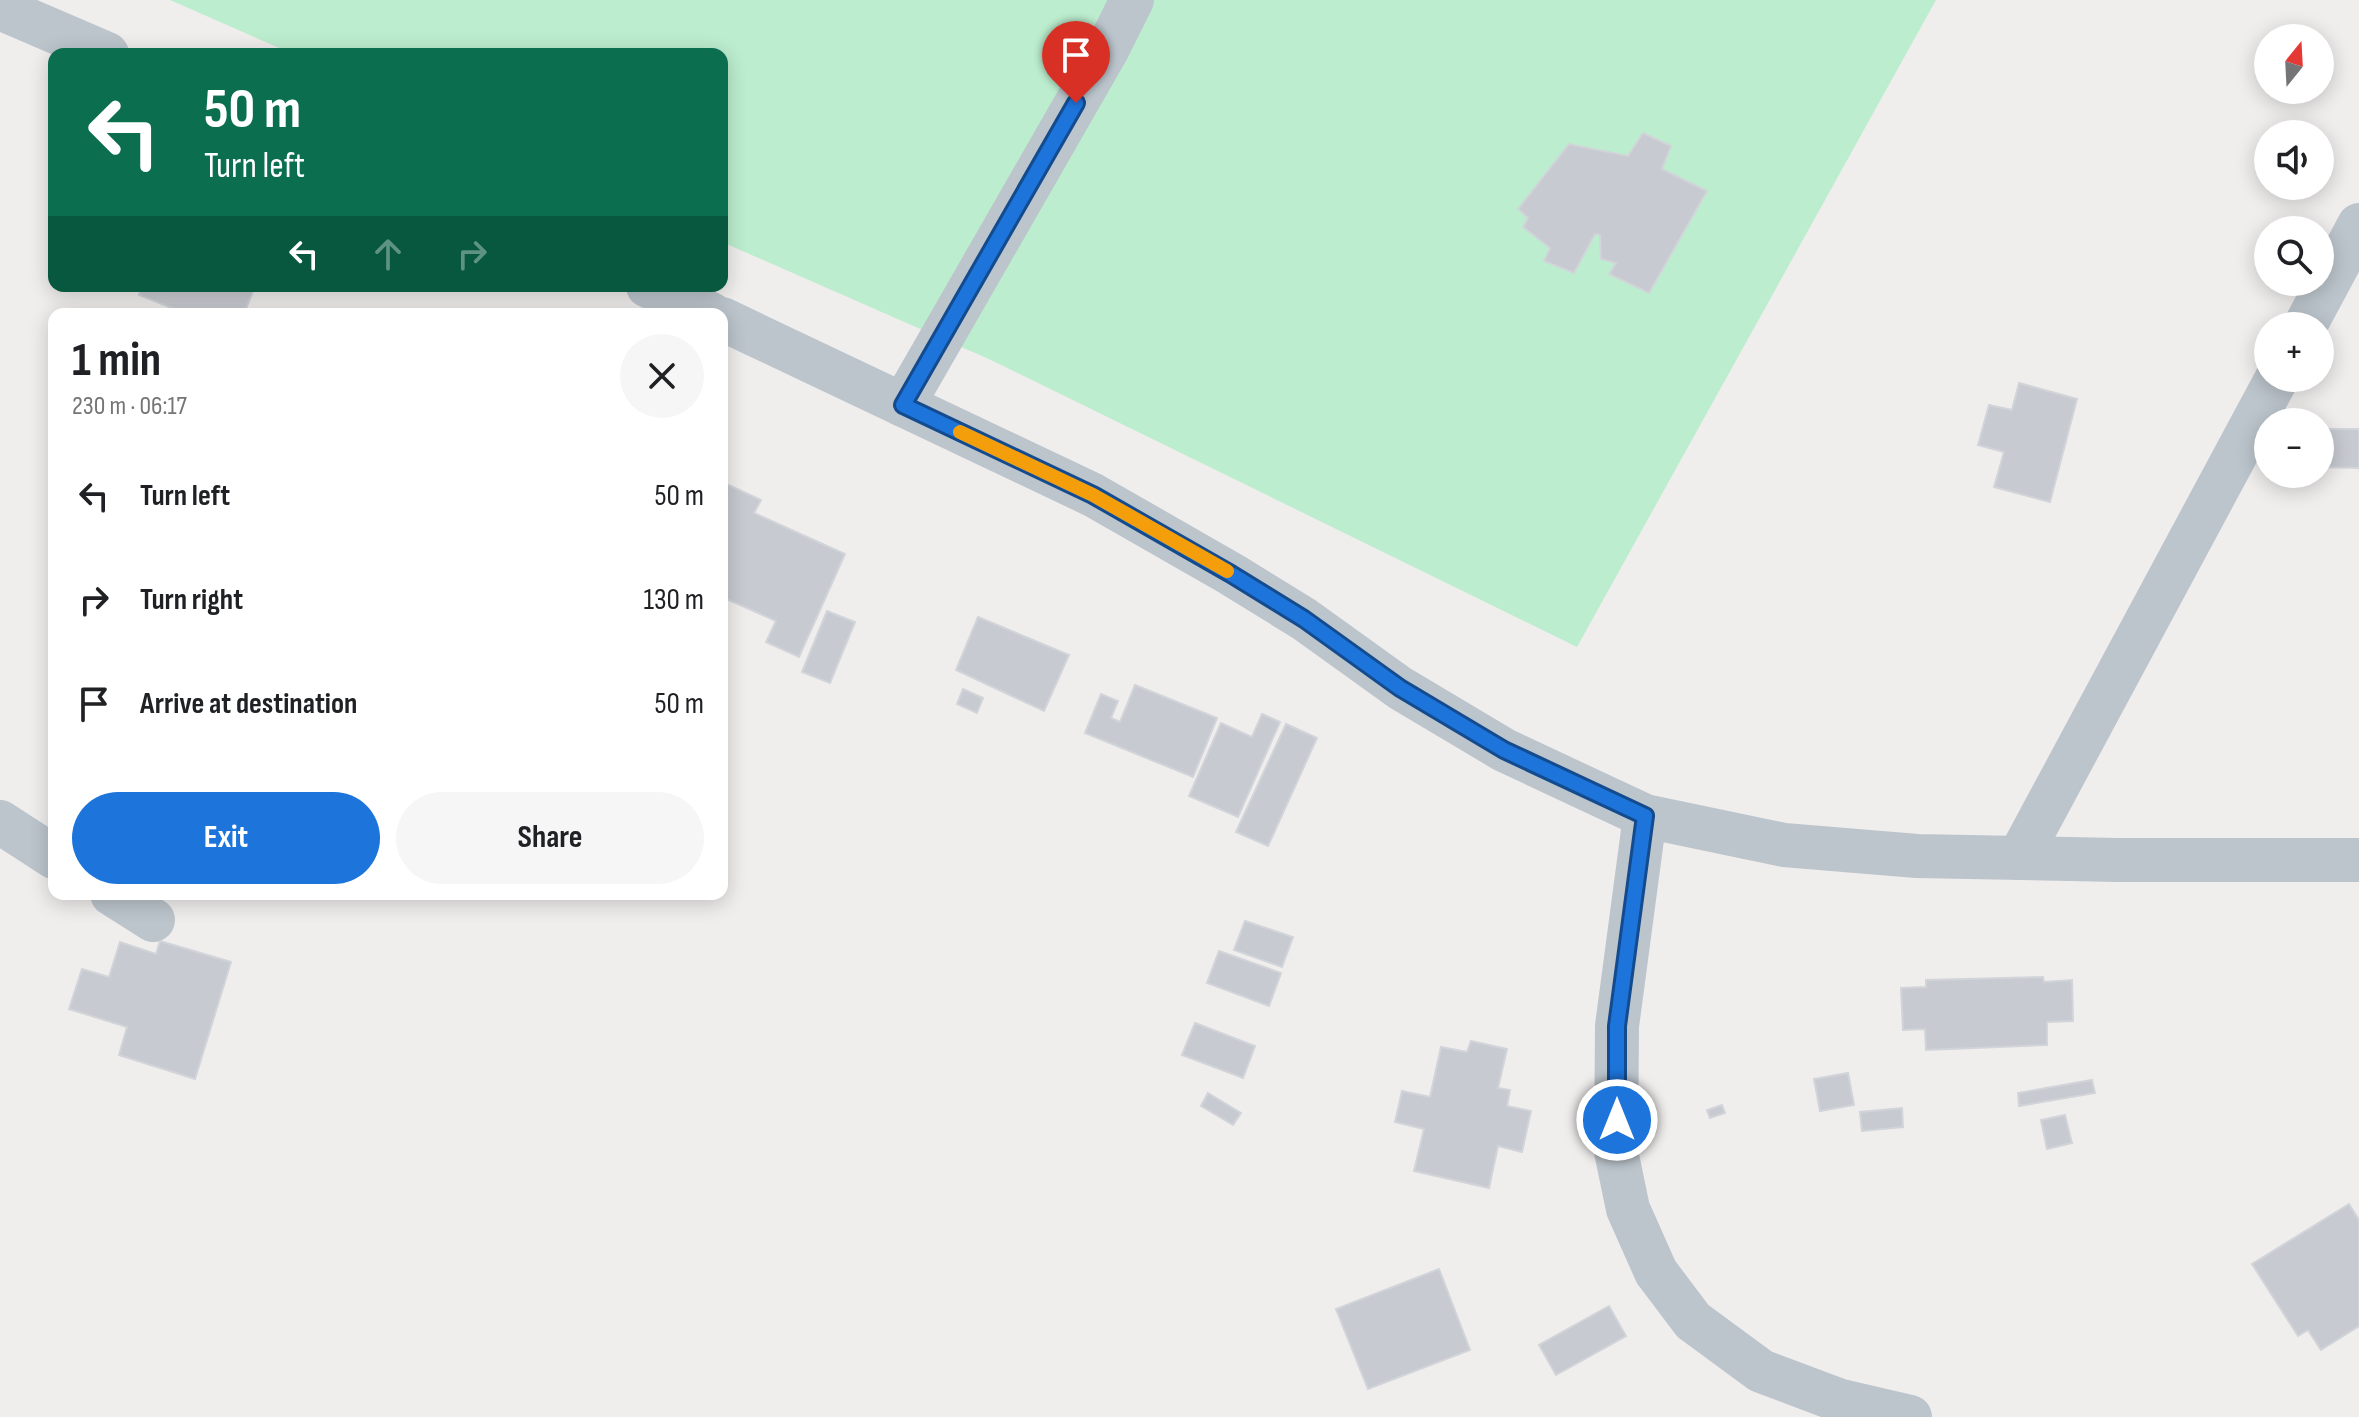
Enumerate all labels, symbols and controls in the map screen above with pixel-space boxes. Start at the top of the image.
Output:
pin [1042,21,1110,103]
north arrow [2254,24,2334,104]
map controls [2254,24,2334,488]
icon: arrive [1054,33,1098,77]
text: 50 m [204,77,301,144]
icon: left [72,80,176,184]
button: sound [2254,120,2334,200]
text: Turn left [204,145,305,188]
button: search [2254,216,2334,296]
icon: left [282,232,326,276]
icon: ahead [366,232,410,276]
icon: right [450,232,494,276]
button: + [2254,312,2334,392]
text: 1 min [72,332,161,389]
button: close [620,334,704,418]
text: 230 m · 06:17 [72,391,187,422]
button: − [2254,408,2334,488]
icon: left [72,474,116,518]
text: Turn left [140,478,230,514]
text: 50 m [655,478,704,514]
icon: right [72,578,116,622]
text: Turn right [140,582,243,618]
text: 130 m [644,582,704,618]
icon: arrive [72,682,116,726]
text: Arrive at destination [140,686,357,722]
text: 50 m [655,686,704,722]
button: Exit [72,792,380,884]
button: Share [396,792,704,884]
position arrow [1575,1078,1659,1162]

